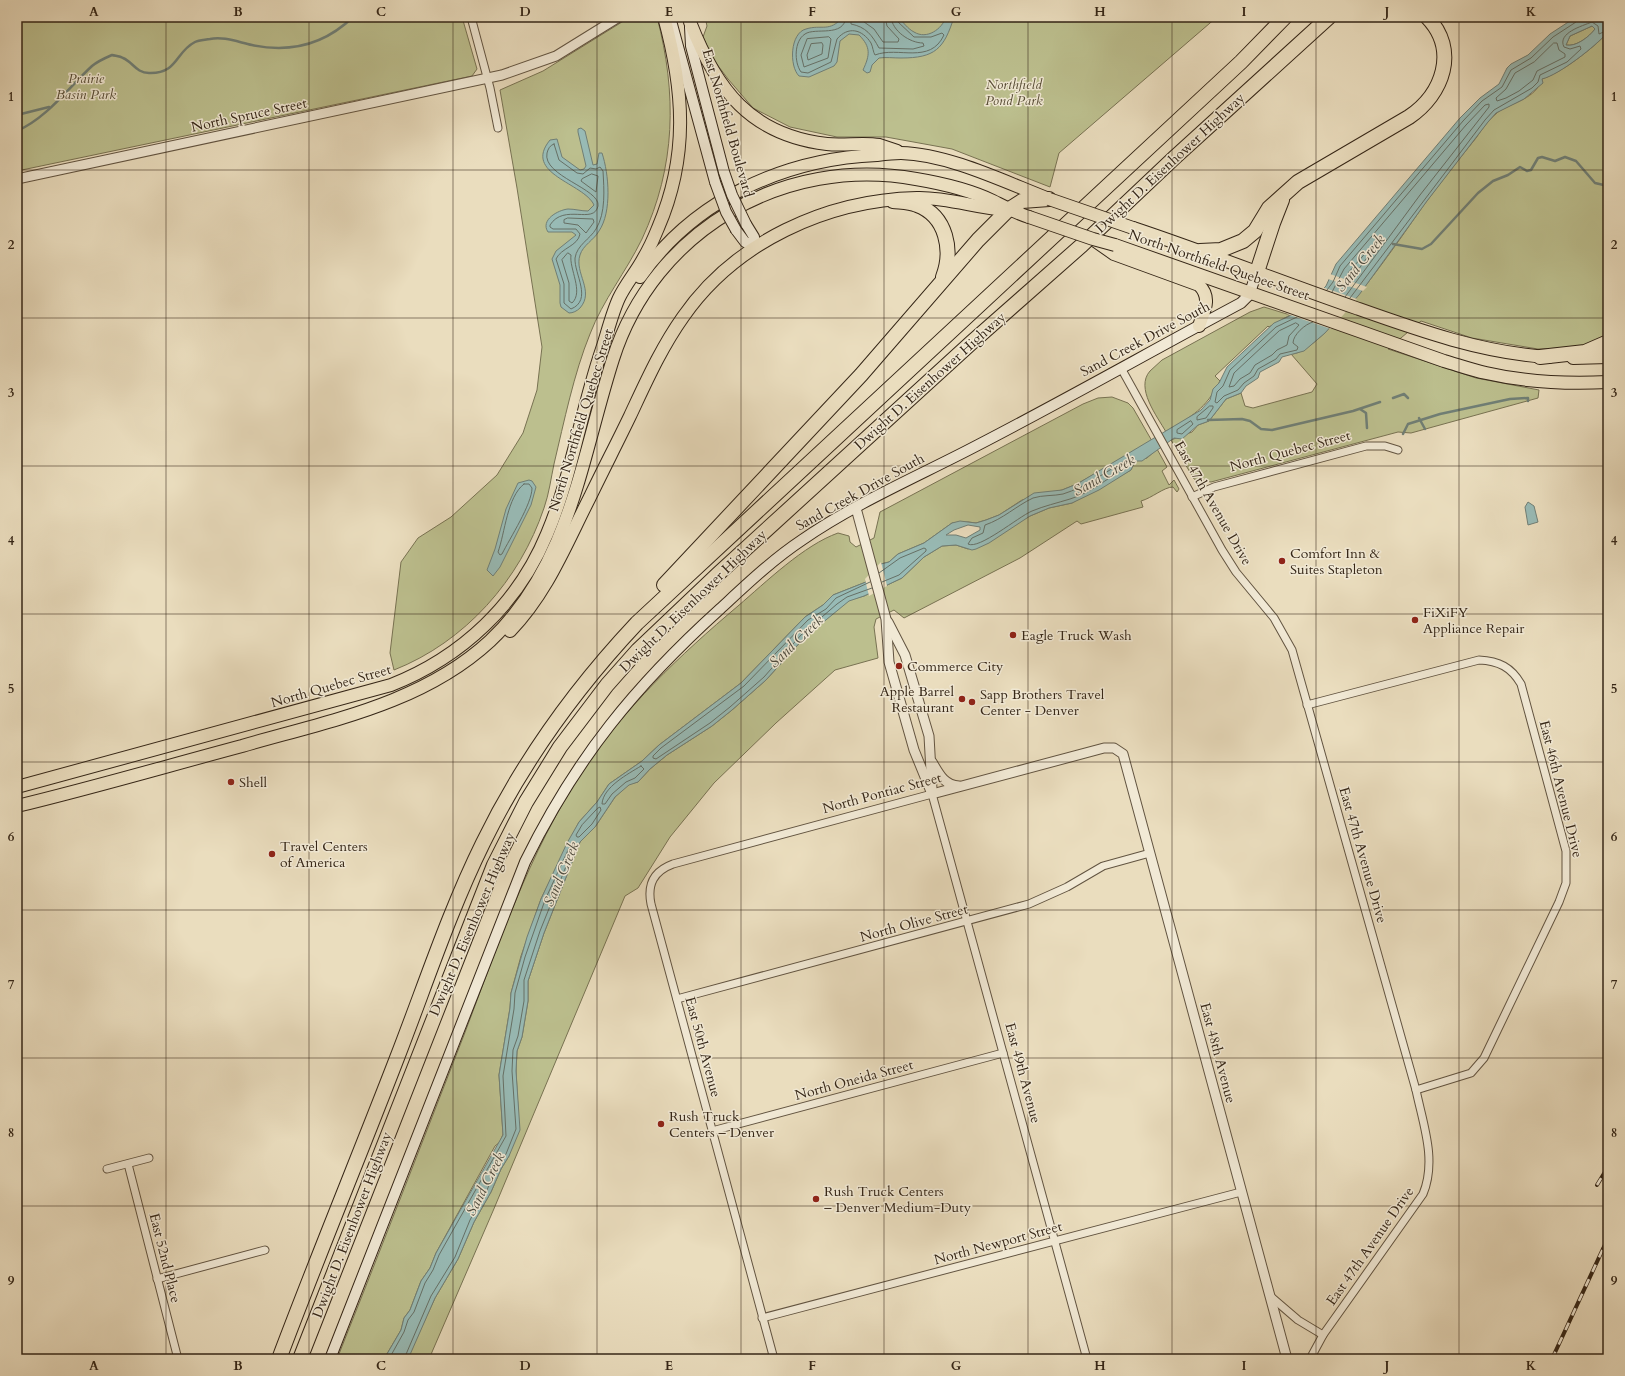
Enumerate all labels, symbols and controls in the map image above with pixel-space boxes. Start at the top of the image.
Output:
text: A [89,3,99,21]
text: B [233,3,243,21]
text: C [376,3,386,21]
text: D [519,3,531,21]
text: E [665,3,673,21]
text: F [808,3,816,21]
text: G [951,3,962,21]
text: H [1094,3,1106,21]
text: I [1241,3,1247,21]
text: J [1383,3,1390,21]
text: K [1526,3,1537,21]
street label: East Northfield Boulevard [698,47,758,200]
park label: Prairie Basin Park [56,69,116,104]
park label: Northfield Pond Park [985,75,1043,110]
text: 1 [8,88,14,106]
street label: Dwight D. Eisenhower Highway [1091,88,1249,237]
text: 1 [1611,88,1617,106]
street label: North Spruce Street [189,93,309,137]
street label: North Northfield Quebec Street [1126,225,1312,305]
water label: Sand Creek [1331,230,1390,296]
text: 2 [8,236,15,254]
text: 2 [1611,236,1618,254]
street label: Sand Creek Drive South [1077,297,1213,381]
street label: Dwight D. Eisenhower Highway [850,307,1010,454]
street label: North Northfield Quebec Street [544,326,618,514]
text: 3 [8,384,15,402]
text: 3 [1611,384,1618,402]
street label: North Quebec Street [1228,426,1353,476]
street label: East 47th Avenue Drive [1170,437,1256,569]
street label: Sand Creek Drive South [792,449,928,535]
water label: Sand Creek [1069,449,1139,501]
street label: Dwight D. Eisenhower Highway [615,525,771,677]
text: 4 [8,532,15,550]
text: 4 [1611,532,1618,550]
place label: Comfort Inn & Suites Stapleton [1290,544,1383,579]
marker: Comfort Inn & Suites Stapleton [1277,556,1287,566]
place label: FiXiFY Appliance Repair [1423,603,1525,638]
water label: Sand Creek [764,610,828,672]
marker: FiXiFY Appliance Repair [1410,615,1420,625]
place label: Eagle Truck Wash [1021,626,1132,645]
marker: Eagle Truck Wash [1008,630,1018,640]
place label: Commerce City [907,657,1004,676]
street label: North Quebec Street [269,660,394,712]
marker: Commerce City [894,661,904,671]
text: 5 [8,680,14,698]
text: 5 [1611,680,1617,698]
place label: Apple Barrel Restaurant [880,682,955,717]
place label: Sapp Brothers Travel Center - Denver [980,685,1105,720]
marker: Apple Barrel Restaurant [957,694,967,704]
marker: Sapp Brothers Travel Center - Denver [967,697,977,707]
street label: East 46th Avenue Drive [1535,718,1587,860]
street label: North Pontiac Street [820,768,944,818]
place label: Shell [239,773,268,792]
marker: Shell [226,777,236,787]
street label: East 47th Avenue Drive [1334,785,1392,925]
text: 6 [8,828,15,846]
text: 6 [1611,828,1618,846]
street label: Dwight D. Eisenhower Highway [425,829,520,1019]
place label: Travel Centers of America [280,837,368,872]
water label: Sand Creek [538,838,584,909]
marker: Travel Centers of America [267,849,277,859]
street label: North Olive Street [858,899,971,947]
text: 7 [8,976,15,994]
text: 7 [1611,976,1618,994]
street label: East 50th Avenue [680,995,726,1099]
street label: East 48th Avenue [1195,1001,1241,1105]
street label: East 49th Avenue [1000,1021,1046,1125]
street label: North Oneida Street [793,1055,916,1105]
place label: Rush Truck Centers – Denver [669,1107,775,1142]
marker: Rush Truck Centers – Denver [656,1119,666,1129]
text: 8 [8,1124,14,1142]
text: 8 [1611,1124,1617,1142]
street label: Dwight D. Eisenhower Highway [308,1129,397,1321]
water label: Sand Creek [461,1148,510,1219]
place label: Rush Truck Centers – Denver Medium-Duty [824,1182,972,1217]
street label: East 47th Avenue Drive [1322,1183,1418,1309]
marker: Rush Truck Centers – Denver Medium-Duty [811,1194,821,1204]
street label: East 52nd Place [145,1211,185,1305]
street label: North Newport Street [932,1217,1065,1269]
text: 9 [8,1272,15,1290]
text: 9 [1611,1272,1618,1290]
text: A [89,1357,99,1375]
text: B [233,1357,243,1375]
text: C [376,1357,386,1375]
text: D [519,1357,531,1375]
text: E [665,1357,673,1375]
text: F [808,1357,816,1375]
text: G [951,1357,962,1375]
text: H [1094,1357,1106,1375]
text: I [1241,1357,1247,1375]
text: J [1383,1357,1390,1375]
text: K [1526,1357,1537,1375]

